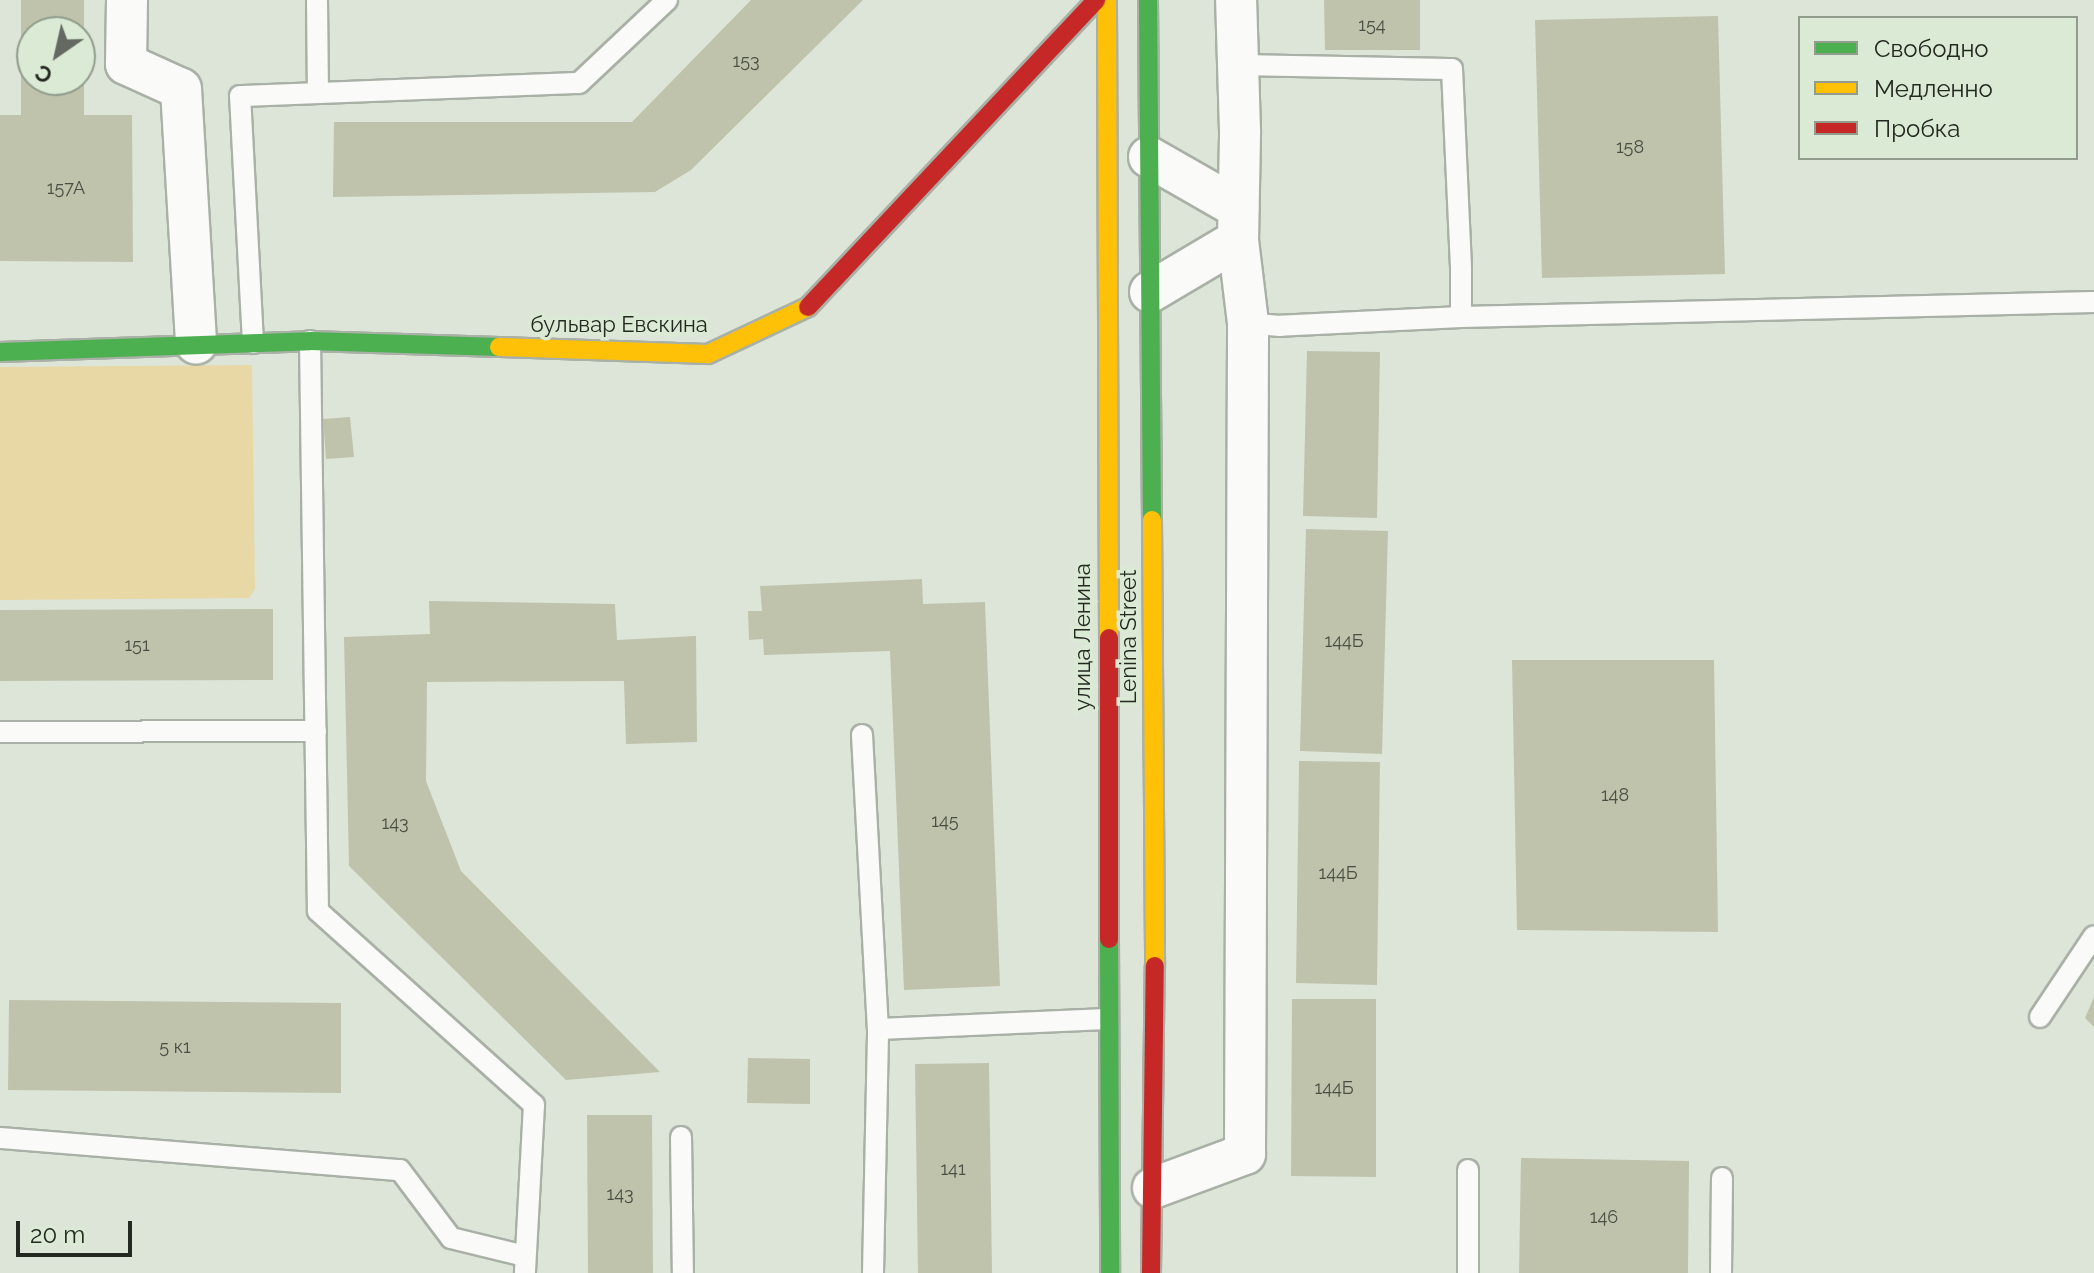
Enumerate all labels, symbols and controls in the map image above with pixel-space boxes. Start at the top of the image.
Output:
house number: 154 [1358,14,1386,36]
north arrow [16,16,96,96]
legend [1798,16,2078,160]
text: Свободно [1874,34,1989,63]
house number: 153 [732,50,760,72]
text: С [30,59,57,89]
text: Медленно [1874,74,1993,103]
text: Пробка [1874,114,1960,143]
house number: 158 [1616,136,1644,158]
house number: 157А [47,177,85,199]
street label: бульвар Евскина [530,312,708,338]
street label: улица Ленина [1070,563,1096,711]
street label: Lenina Street [1116,570,1142,704]
house number: 144Б [1324,630,1364,652]
house number: 151 [124,634,150,656]
house number: 148 [1601,784,1629,806]
house number: 145 [931,810,959,832]
house number: 143 [381,812,409,834]
house number: 144Б [1318,862,1358,884]
house number: 5 к1 [159,1036,191,1058]
house number: 144Б [1314,1077,1354,1099]
house number: 141 [940,1158,966,1180]
house number: 143 [606,1183,634,1205]
scale bar [20,1205,136,1255]
house number: 146 [1590,1206,1618,1228]
text: 20 m [30,1220,85,1249]

